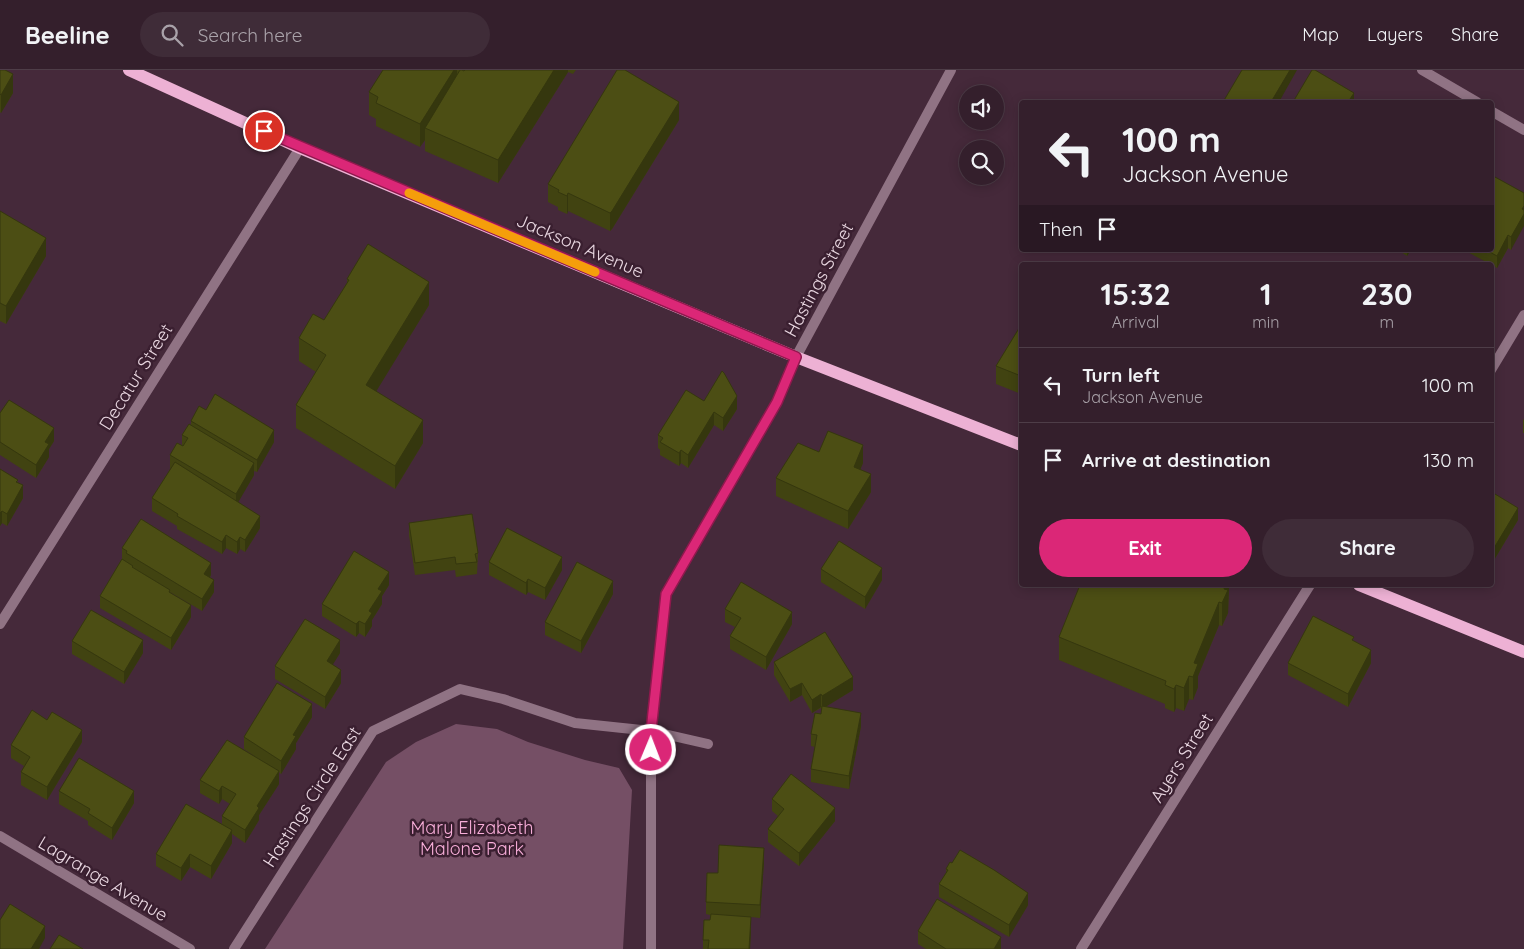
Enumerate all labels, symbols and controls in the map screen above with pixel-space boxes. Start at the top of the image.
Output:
search box [140,12,490,57]
text: Beeline [25,20,110,50]
icon: search [158,21,186,49]
text: Search here [198,23,303,47]
text: Map [1302,23,1339,46]
text: Layers [1367,23,1423,46]
text: Share [1451,23,1499,46]
map controls [959,85,1004,185]
button: sound [959,85,1004,130]
pin [243,110,285,152]
icon: arrive [250,117,278,145]
text: 100 m [1122,117,1221,161]
icon: left [1039,120,1104,185]
button: search [959,140,1004,185]
text: Jackson Avenue [1122,160,1289,188]
street label: Jackson Avenue [513,208,647,283]
icon: arrive [1093,215,1121,243]
text: Then [1039,217,1083,241]
street label: Hastings Street [779,219,858,341]
text: 15:32 [1100,275,1171,313]
text: 1 [1260,275,1272,313]
text: 230 [1361,275,1413,313]
text: Arrival [1112,312,1160,332]
text: min [1252,312,1279,332]
text: m [1379,312,1394,332]
street label: Decatur Street [94,319,177,434]
text: Turn left [1082,363,1160,387]
icon: left [1039,371,1067,399]
text: 100 m [1422,373,1474,397]
text: Jackson Avenue [1082,387,1203,407]
icon: arrive [1039,446,1067,474]
text: Arrive at destination [1082,448,1271,472]
text: 130 m [1423,448,1474,472]
button: Exit [1039,519,1252,577]
button: Share [1262,519,1474,577]
street label: Ayers Street [1145,709,1218,807]
street label: Hastings Circle East [257,722,366,871]
position arrow [624,723,676,775]
park label: Mary Elizabeth Malone Park [410,816,534,860]
street label: Lagrange Avenue [34,831,172,926]

